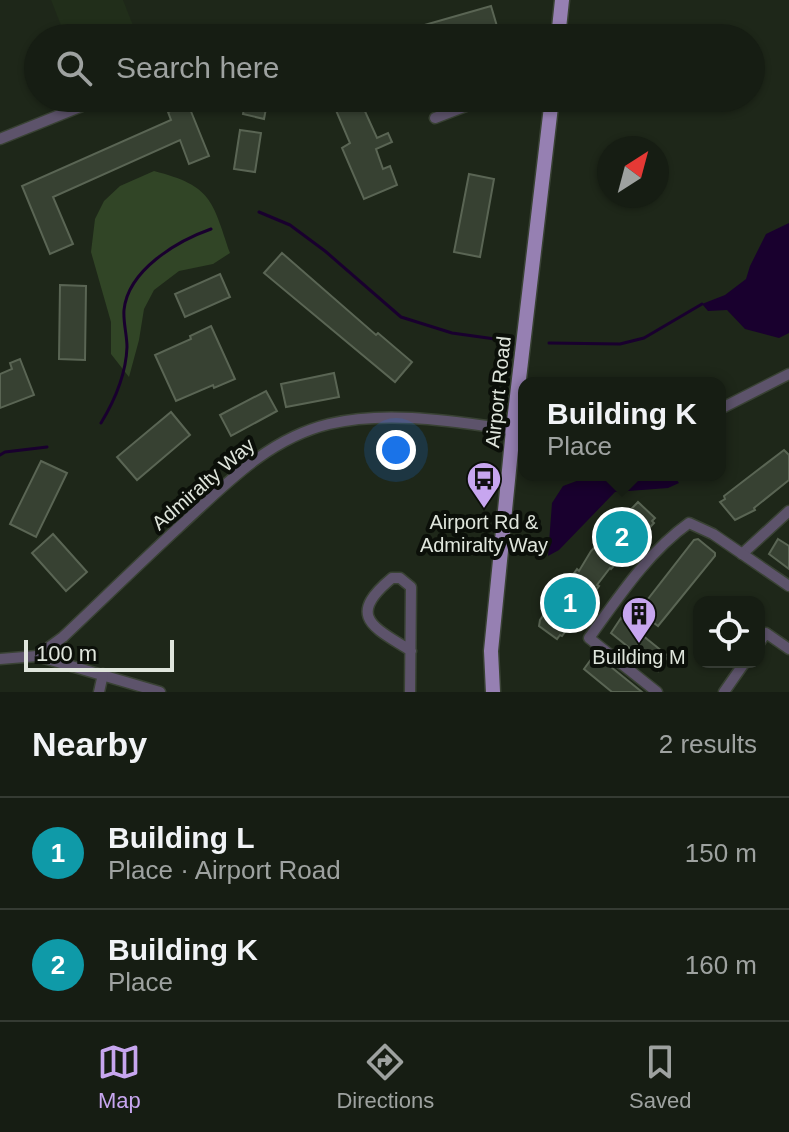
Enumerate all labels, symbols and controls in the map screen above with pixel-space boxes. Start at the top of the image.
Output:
search box [24,24,765,112]
icon: search [52,46,96,90]
text: Search here [116,51,279,84]
north arrow [597,136,669,208]
street label: Airport Road [481,335,515,449]
popup [518,377,726,481]
text: Building K [547,397,697,430]
your location [376,430,416,470]
text: Place [547,431,612,461]
street label: Admiralty Way [147,434,259,534]
bus stop icon: Airport Rd & Admiralty Way [465,460,503,510]
pin: 2 [596,507,648,567]
place label: Airport Rd & Admiralty Way [420,511,548,556]
pin: 1 [544,573,596,633]
building icon: Building M [620,595,658,645]
map controls [693,596,765,668]
button: locate [693,596,765,668]
scale bar [24,636,174,672]
text: 100 m [36,641,97,666]
place label: Building M [592,646,686,668]
text: Nearby [32,725,147,763]
text: 2 results [659,729,757,759]
text: Building L [108,821,255,854]
text: 1 [51,838,65,868]
text: 150 m [685,838,757,868]
text: Place · Airport Road [108,855,341,885]
text: Building K [108,933,258,966]
text: 2 [51,950,65,980]
text: 160 m [685,950,757,980]
text: Place [108,967,173,997]
tab: Map [97,1040,141,1114]
tab: Directions [336,1040,434,1114]
tab: Saved [629,1040,692,1114]

